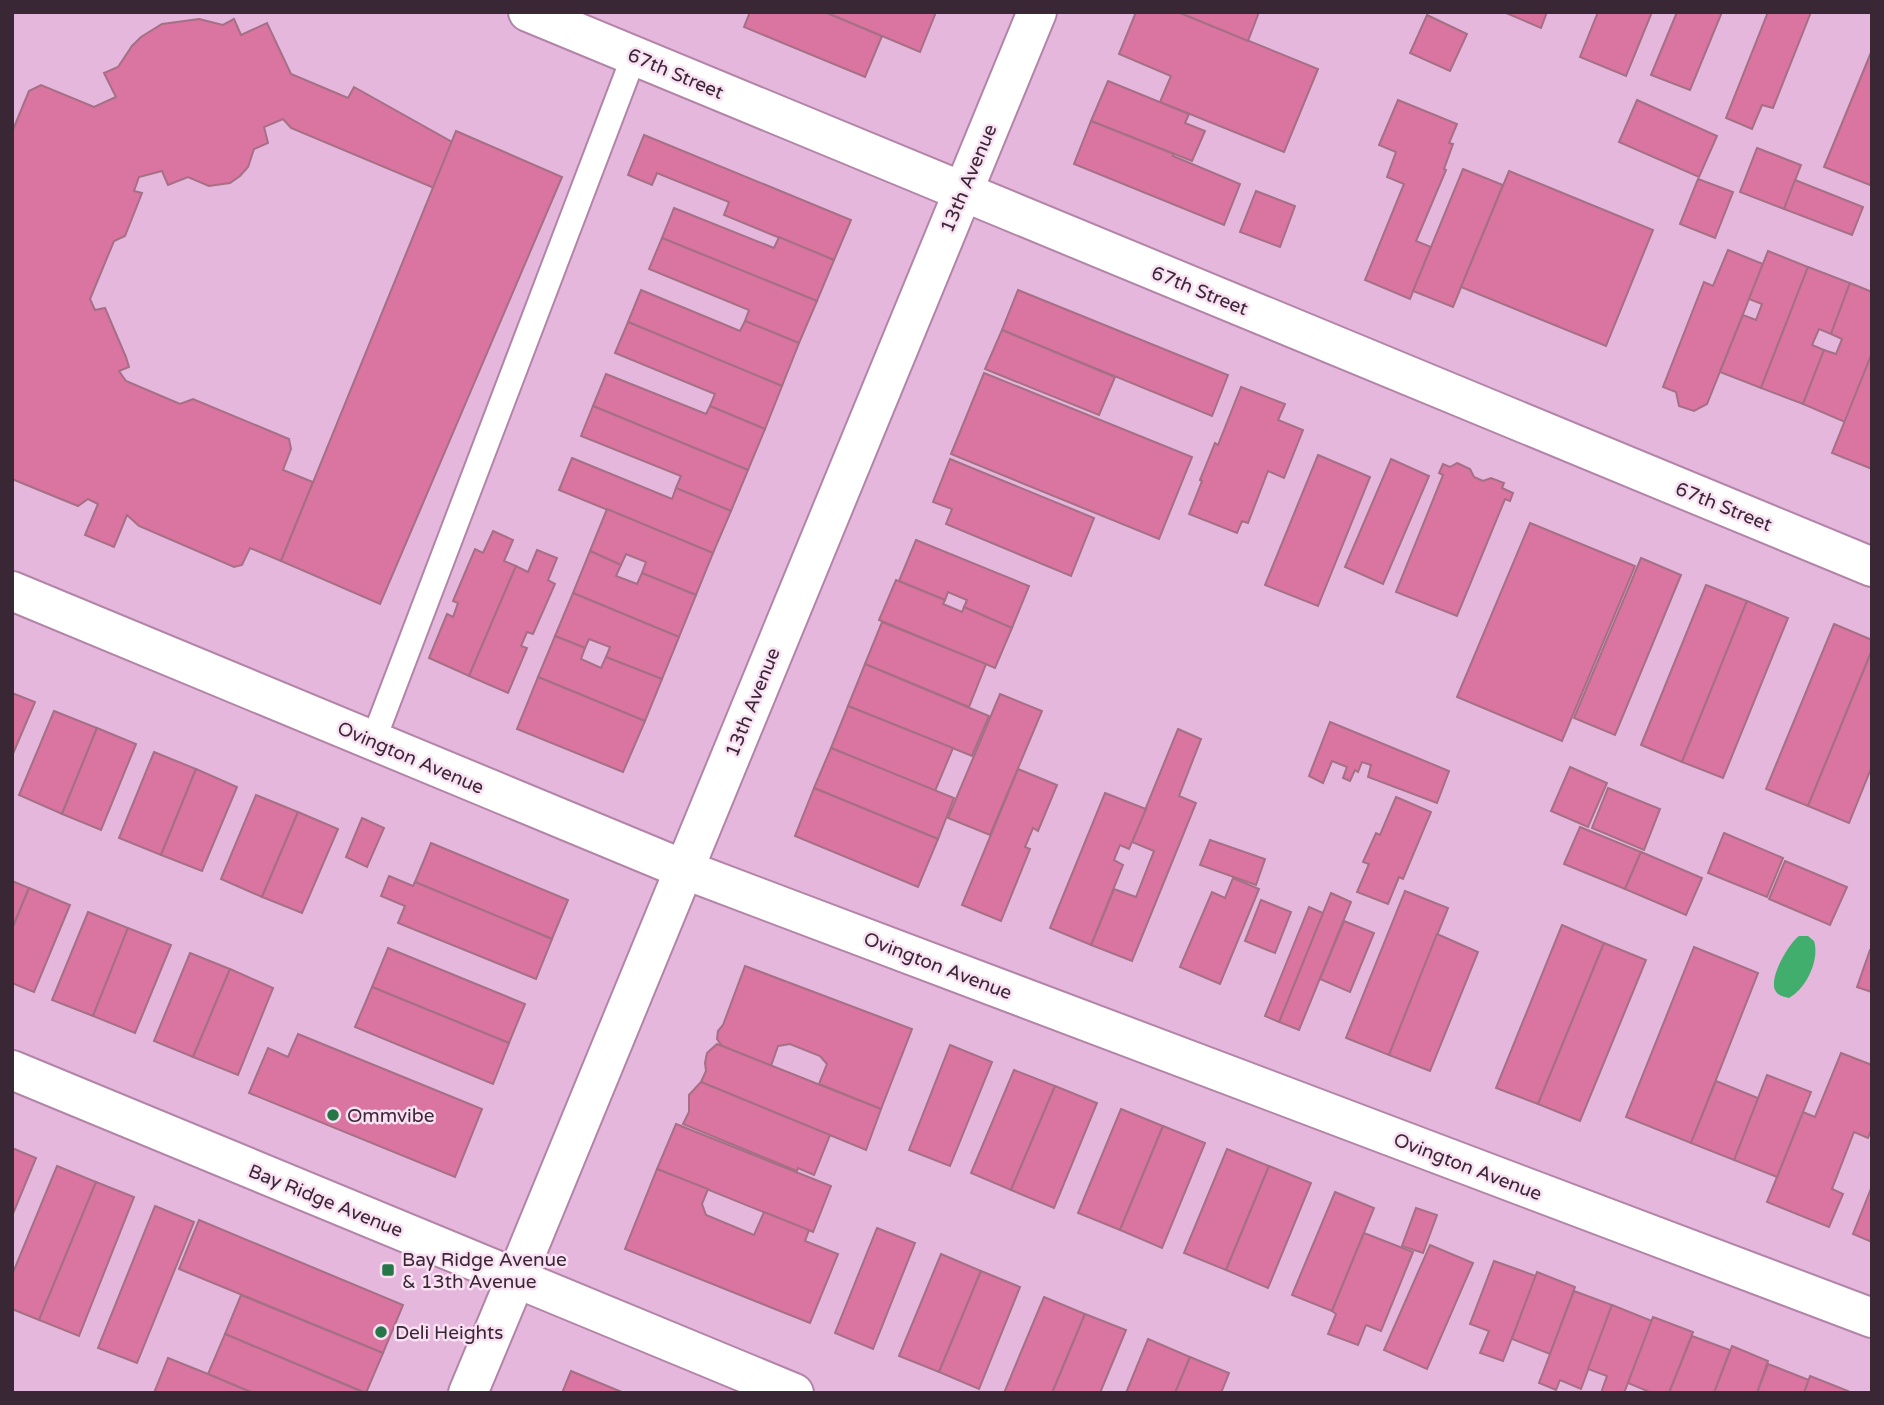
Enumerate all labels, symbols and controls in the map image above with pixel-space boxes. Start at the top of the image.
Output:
street label: 67th Street [624,44,727,104]
street label: 13th Avenue [936,121,1002,236]
street label: 67th Street [1148,262,1251,320]
street label: 67th Street [1672,478,1775,536]
street label: 13th Avenue [721,645,785,760]
street label: Ovington Avenue [334,717,487,799]
street label: Ovington Avenue [860,928,1015,1004]
place label: Ommvibe [347,1105,435,1127]
marker: Ommvibe [325,1107,341,1123]
street label: Ovington Avenue [1390,1129,1545,1205]
street label: Bay Ridge Avenue [245,1160,406,1242]
place label: Bay Ridge Avenue & 13th Avenue [402,1249,567,1293]
marker: Bay Ridge Avenue & 13th Avenue [380,1262,396,1278]
place label: Deli Heights [395,1322,503,1344]
marker: Deli Heights [373,1324,389,1340]

